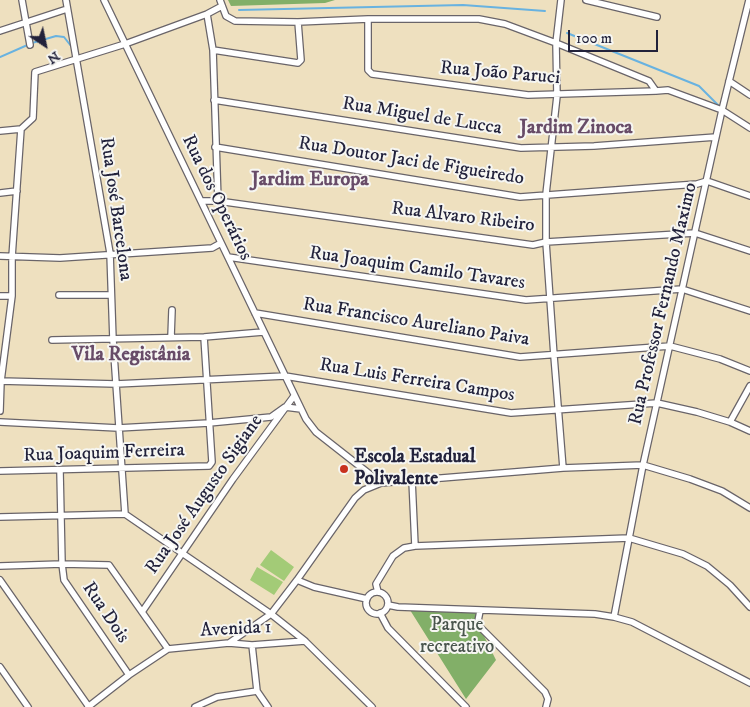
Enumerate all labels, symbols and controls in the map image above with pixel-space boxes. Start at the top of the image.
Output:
north arrow [20,20,70,70]
scale bar [570,20,660,52]
text: 100 m [576,29,612,48]
text: N [44,47,63,68]
street label: Rua João Paruci [439,57,561,91]
street label: Rua Miguel de Lucca [341,93,503,141]
district label: Jardim Zinoca [519,117,633,141]
street label: Rua dos Operários [176,132,256,264]
street label: Rua Doutor Jaci de Figueiredo [297,133,525,191]
street label: Rua José Barcelona [94,136,136,282]
district label: Jardim Europa [251,169,369,193]
street label: Rua Professor Fernando Maximo [625,181,703,427]
street label: Rua Alvaro Ribeiro [390,198,536,238]
street label: Rua Joaquim Camilo Tavares [308,243,526,295]
street label: Rua Francisco Aureliano Paiva [301,294,531,352]
district label: Vila Registânia [72,344,190,368]
street label: Rua Luis Ferreira Campos [318,354,516,408]
street label: Rua José Augusto Sigiane [141,411,269,579]
street label: Rua Joaquim Ferreira [23,440,185,468]
place label: Escola Estadual Polivalente [354,447,475,491]
marker: Escola Estadual Polivalente [338,463,350,475]
street label: Rua Dois [76,578,134,648]
park label: Parque recreativo [420,615,494,659]
street label: Avenida 1 [200,617,272,643]

